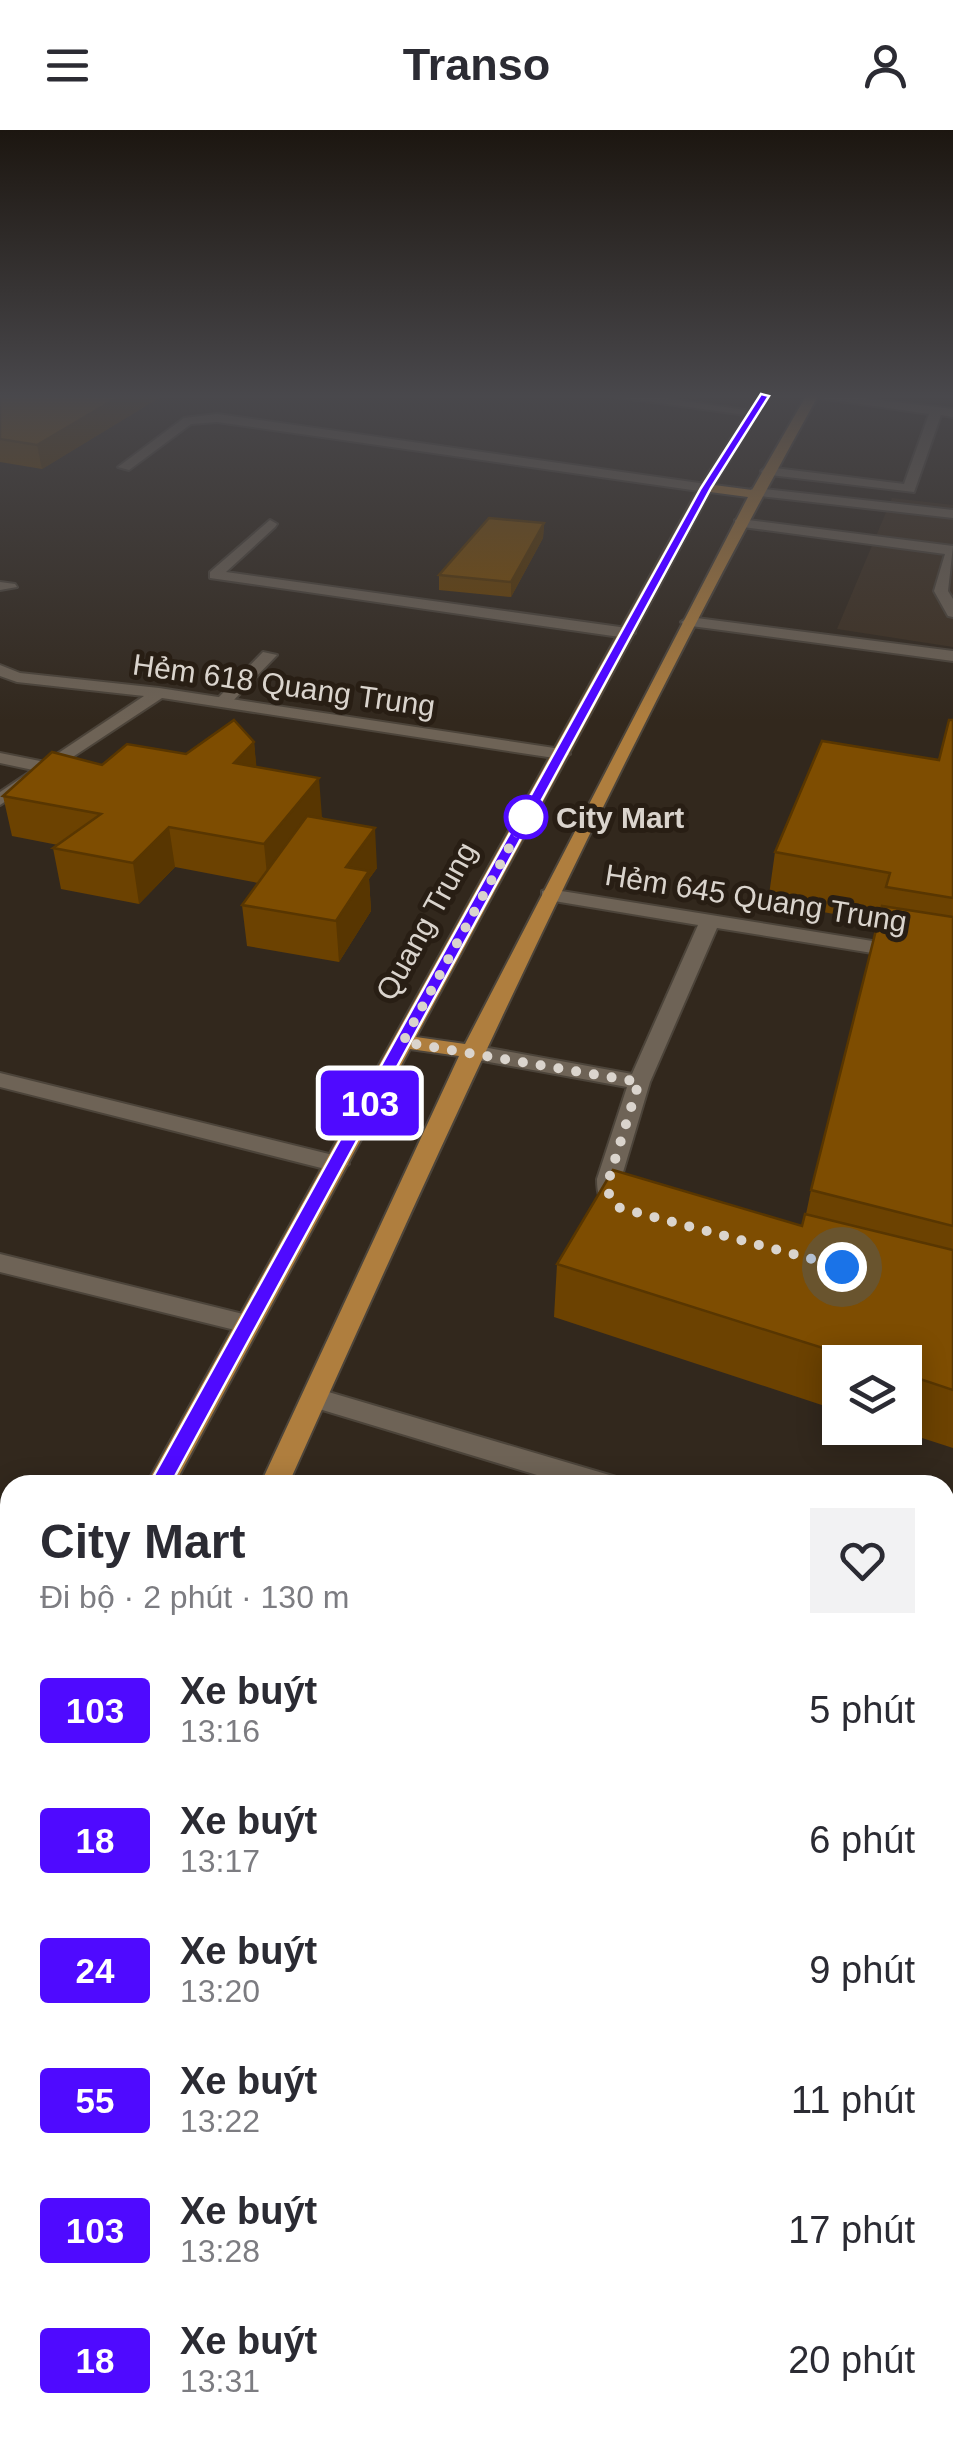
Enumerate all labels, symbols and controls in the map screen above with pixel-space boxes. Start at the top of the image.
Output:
icon: menu [40,38,95,93]
icon: person [858,38,913,93]
text: Transo [403,39,550,90]
street label: Hẻm 618 Quang Trung [131,647,437,723]
marker: City Mart [505,796,547,838]
place label: City Mart [556,801,684,834]
street label: Quang Trung [369,836,483,1006]
street label: Hẻm 645 Quang Trung [603,858,909,938]
line badge: 103 [312,1070,428,1136]
text: 103 [341,1084,399,1123]
your location [817,1242,867,1292]
map controls [822,1345,922,1445]
button: layers [822,1345,922,1445]
button: heart [810,1508,915,1613]
text: City Mart [40,1515,245,1568]
text: Đi bộ · 2 phút · 130 m [40,1579,349,1615]
text: Xe buýt [180,1670,317,1712]
text: 5 phút [809,1689,915,1731]
text: 103 [66,1691,124,1730]
text: 13:16 [180,1713,260,1749]
text: Xe buýt [180,1800,317,1842]
text: 6 phút [809,1819,915,1861]
text: 18 [76,1821,114,1860]
text: 13:17 [180,1843,260,1879]
text: Xe buýt [180,1930,317,1972]
text: 9 phút [809,1949,915,1991]
text: 24 [76,1951,114,1990]
text: 13:20 [180,1973,260,2009]
text: Xe buýt [180,2060,317,2102]
text: 11 phút [791,2079,915,2121]
text: 55 [76,2081,114,2120]
text: 13:22 [180,2103,260,2139]
text: Xe buýt [180,2190,317,2232]
text: 17 phút [788,2209,915,2251]
text: 103 [66,2211,124,2250]
text: 13:28 [180,2233,260,2269]
text: Xe buýt [180,2320,317,2362]
text: 20 phút [788,2339,915,2381]
text: 18 [76,2341,114,2380]
text: 13:31 [180,2363,260,2399]

